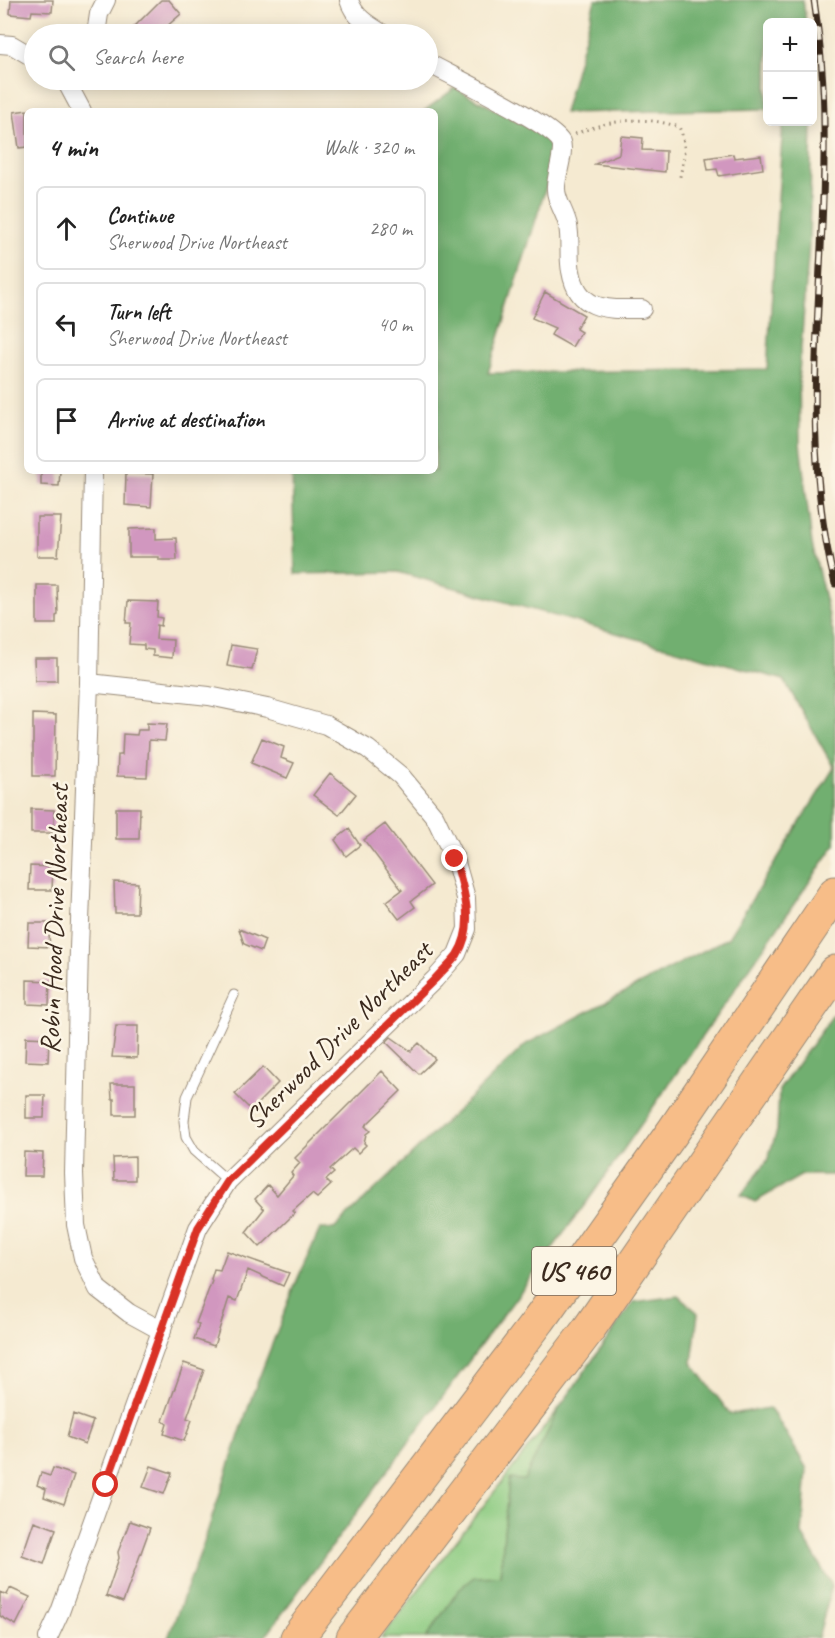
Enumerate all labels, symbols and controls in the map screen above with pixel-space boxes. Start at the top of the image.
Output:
map controls [763,18,817,126]
button: + [763,18,817,72]
search box [24,24,438,90]
icon: search [45,41,78,74]
text: Search here [93,43,183,71]
button: − [763,72,817,126]
text: 4 min [48,131,98,164]
text: Walk · 320 m [324,135,414,160]
text: Continue [107,202,173,230]
icon: ahead [50,212,83,245]
text: 280 m [369,216,412,241]
text: Sherwood Drive Northeast [107,230,287,255]
text: Turn left [107,298,171,326]
icon: left [50,308,83,341]
text: 40 m [378,312,412,337]
text: Sherwood Drive Northeast [107,326,287,351]
icon: arrive [50,404,83,437]
text: Arrive at destination [107,406,264,434]
street label: Robin Hood Drive Northeast [32,781,76,1054]
route end [441,845,467,871]
street label: Sherwood Drive Northeast [237,932,441,1136]
road number: US 460 [532,1247,616,1295]
route start [92,1471,118,1497]

